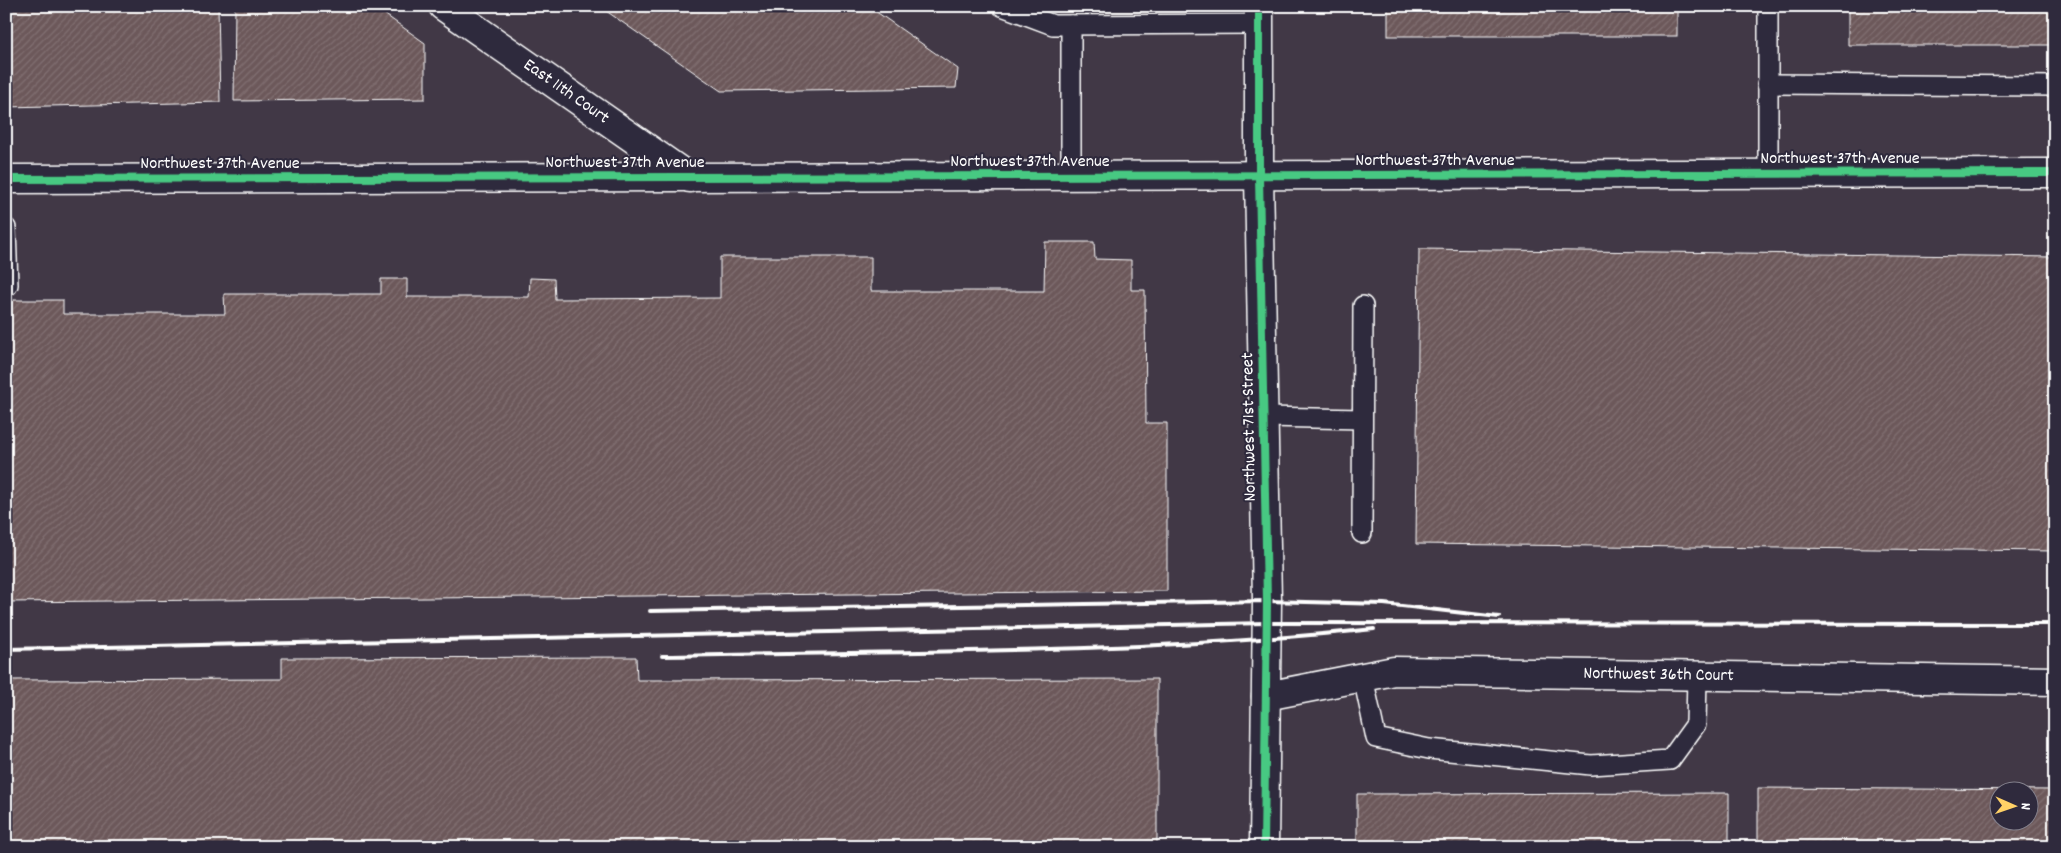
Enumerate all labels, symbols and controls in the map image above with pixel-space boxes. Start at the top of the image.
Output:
street label: East 11th Court [518,53,615,131]
street label: Northwest 37th Avenue [1760,147,1920,172]
street label: Northwest 37th Avenue [1355,149,1515,174]
street label: Northwest 37th Avenue [950,150,1110,175]
street label: Northwest 37th Avenue [545,151,705,176]
street label: Northwest 37th Avenue [140,152,300,177]
street label: Northwest 71st Street [1236,352,1264,502]
street label: Northwest 36th Court [1583,661,1734,689]
north arrow [1988,780,2038,830]
text: N [2015,803,2035,810]

